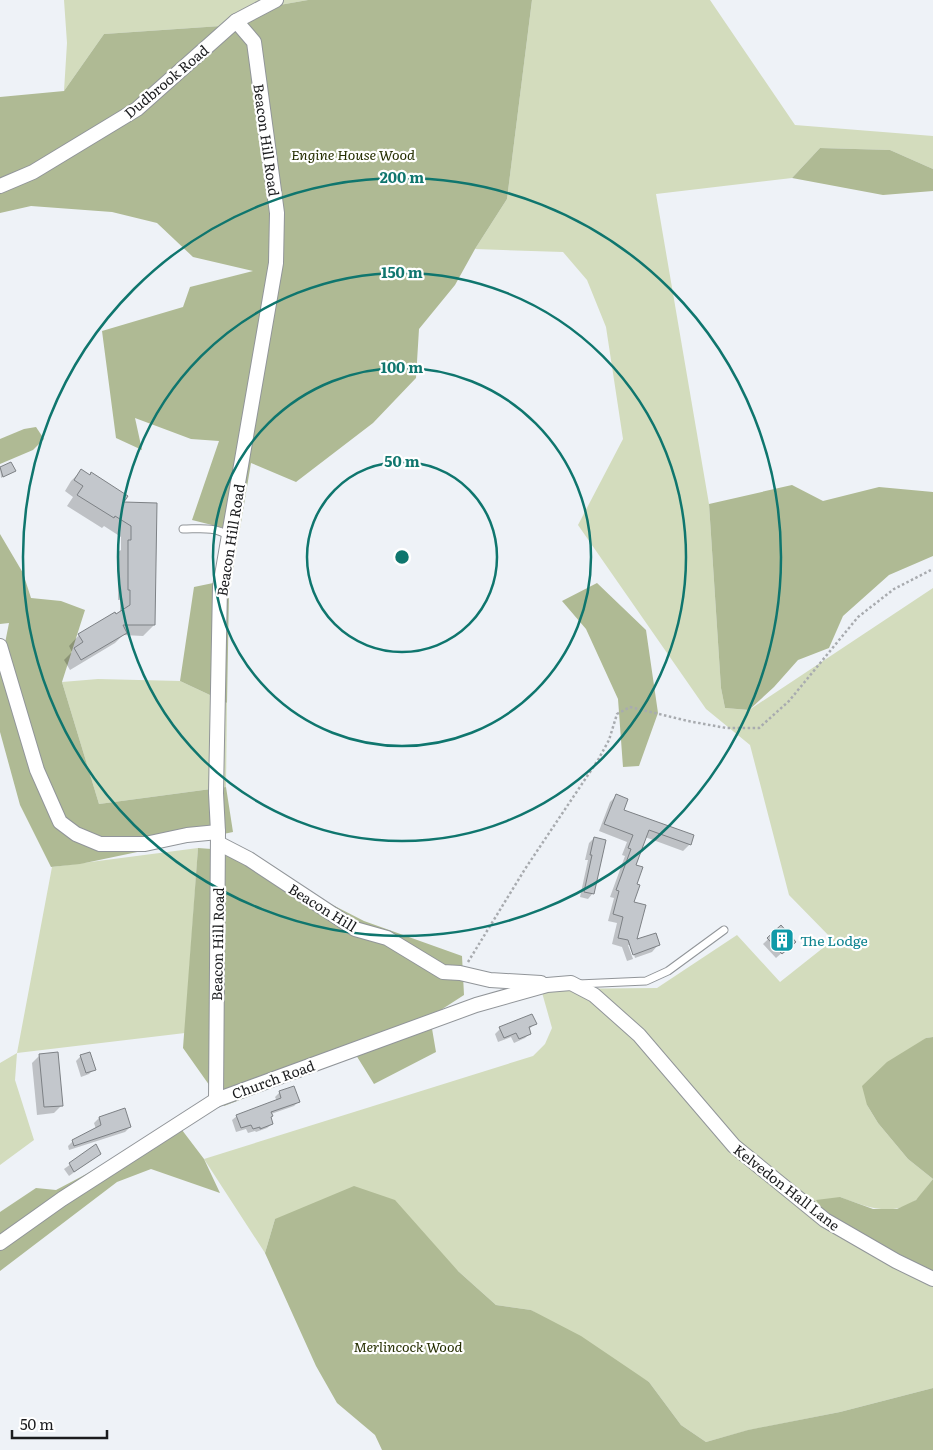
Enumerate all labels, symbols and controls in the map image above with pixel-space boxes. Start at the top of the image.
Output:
street label: Dudbrook Road [120,39,213,122]
street label: Beacon Hill Road [249,82,285,198]
park label: Engine House Wood [291,144,415,164]
text: 200 m [380,165,424,188]
text: 150 m [381,260,423,283]
text: 100 m [381,355,423,378]
text: 50 m [384,449,420,472]
street label: Beacon Hill Road [211,482,249,598]
centre of rings [393,548,411,566]
street label: Beacon Hill [285,878,361,936]
street label: Beacon Hill Road [206,887,228,1001]
building icon: The Lodge [769,927,795,953]
place label: The Lodge [800,930,868,950]
street label: Church Road [229,1055,318,1103]
street label: Kelvedon Hall Lane [730,1139,844,1235]
park label: Merlincock Wood [353,1336,463,1356]
scale bar [12,1408,108,1440]
text: 50 m [20,1412,54,1435]

